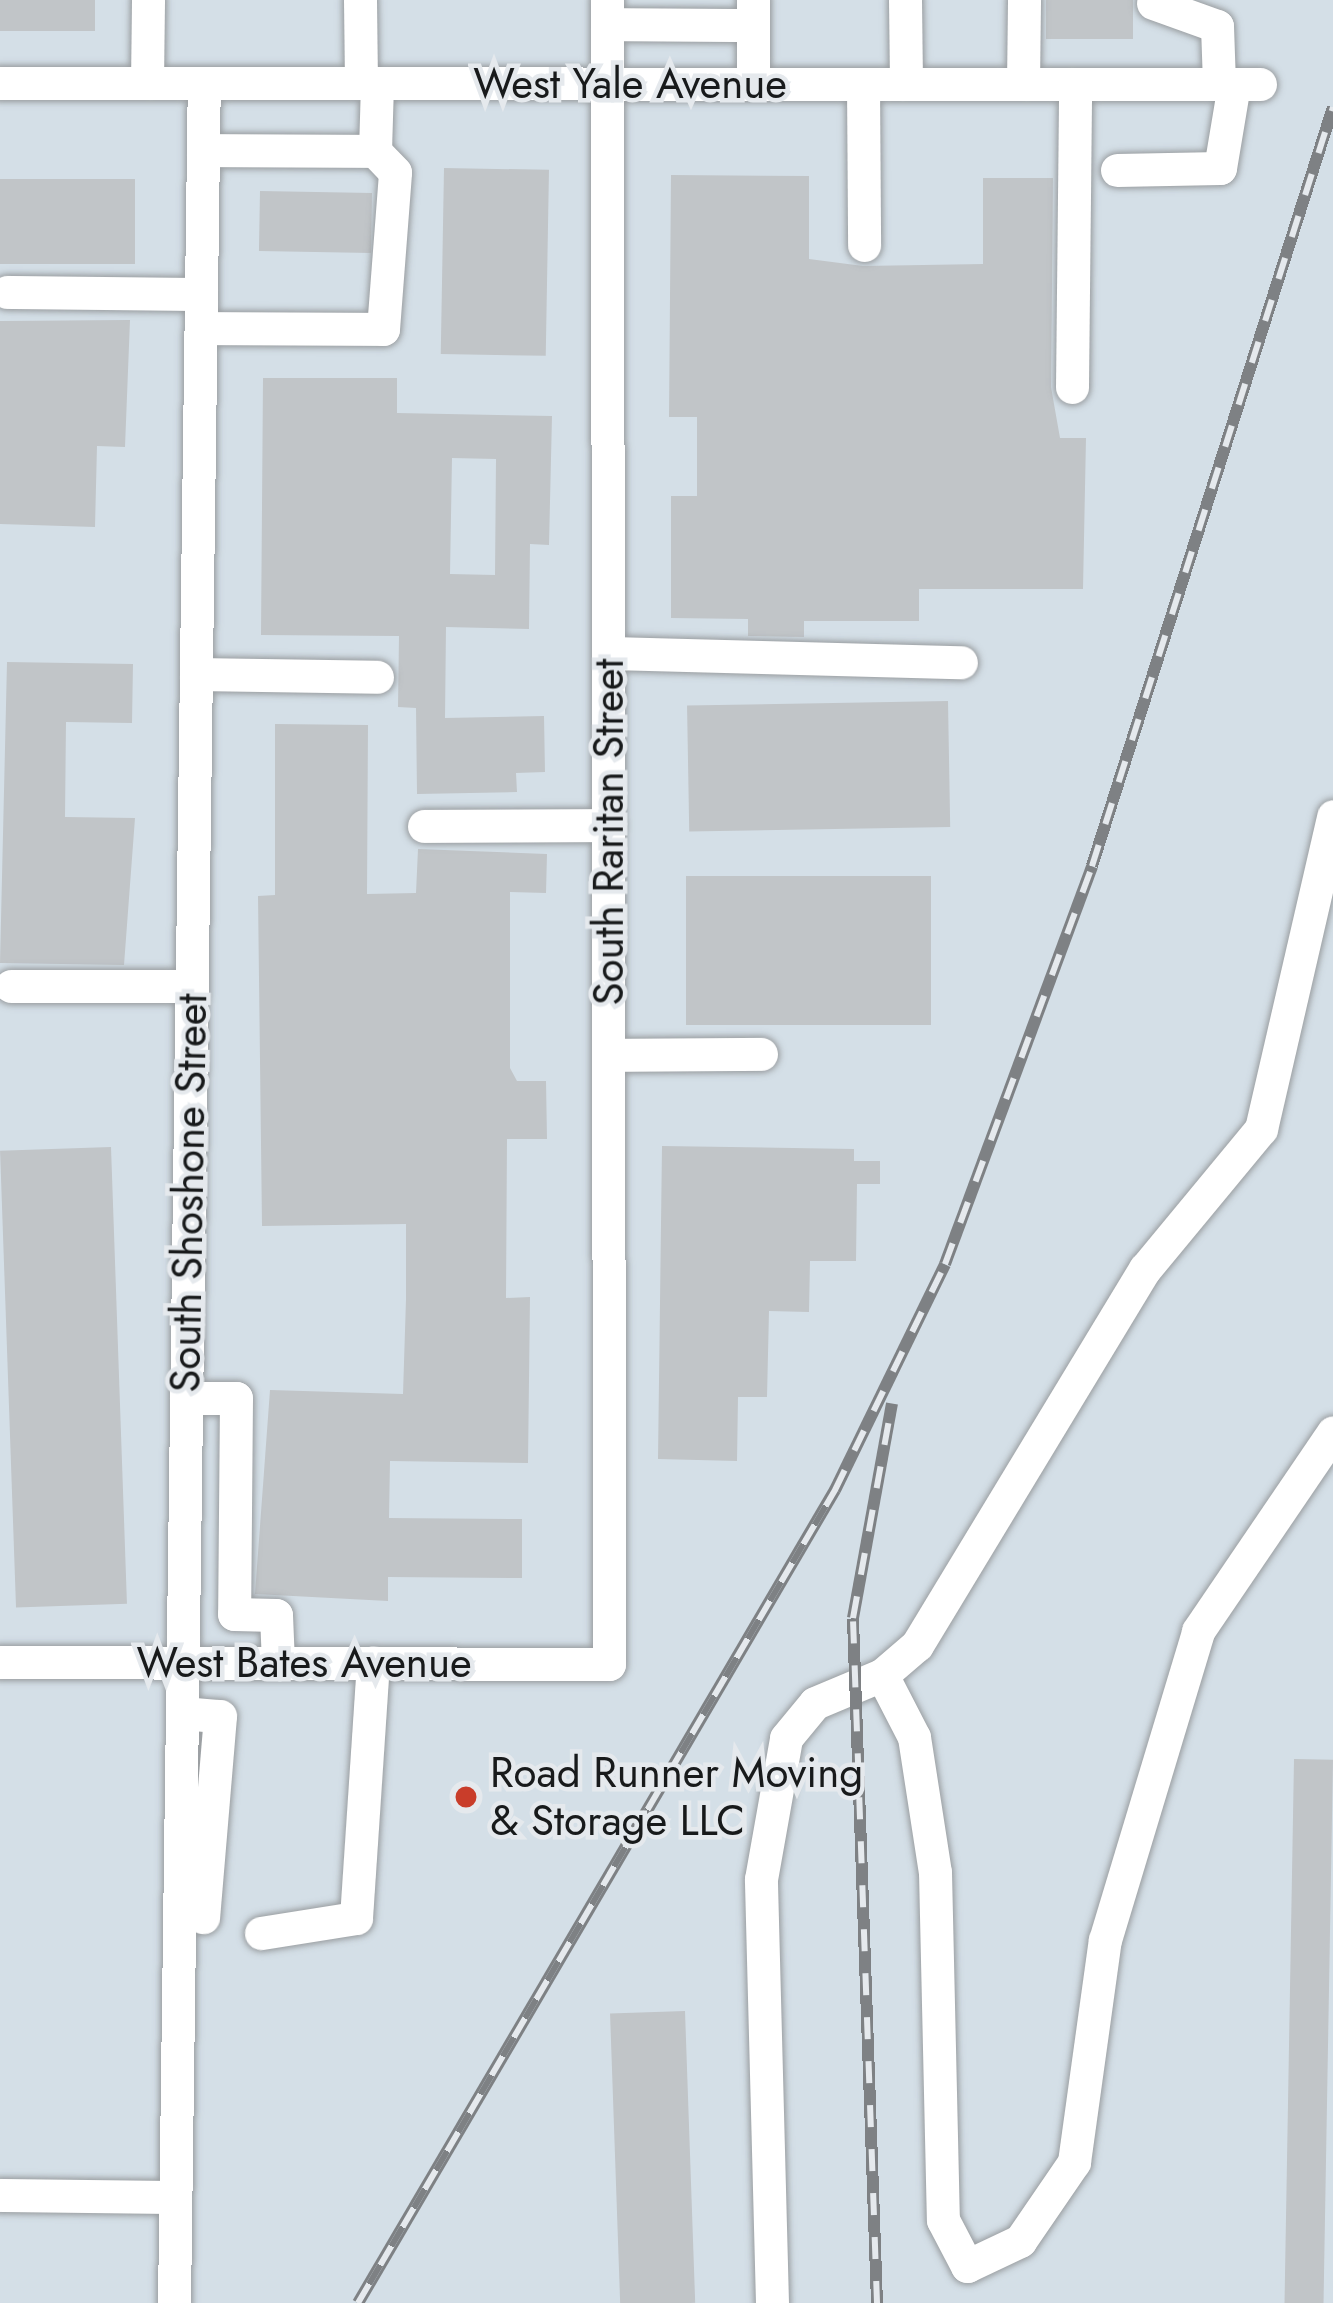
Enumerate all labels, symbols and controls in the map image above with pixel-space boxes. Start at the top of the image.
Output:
street label: West Yale Avenue [473,59,787,109]
street label: South Raritan Street [584,659,634,1005]
street label: South Shoshone Street [160,993,218,1393]
street label: West Bates Avenue [136,1638,472,1688]
place label: Road Runner Moving & Storage LLC [490,1748,863,1846]
marker: Road Runner Moving & Storage LLC [453,1784,479,1810]

